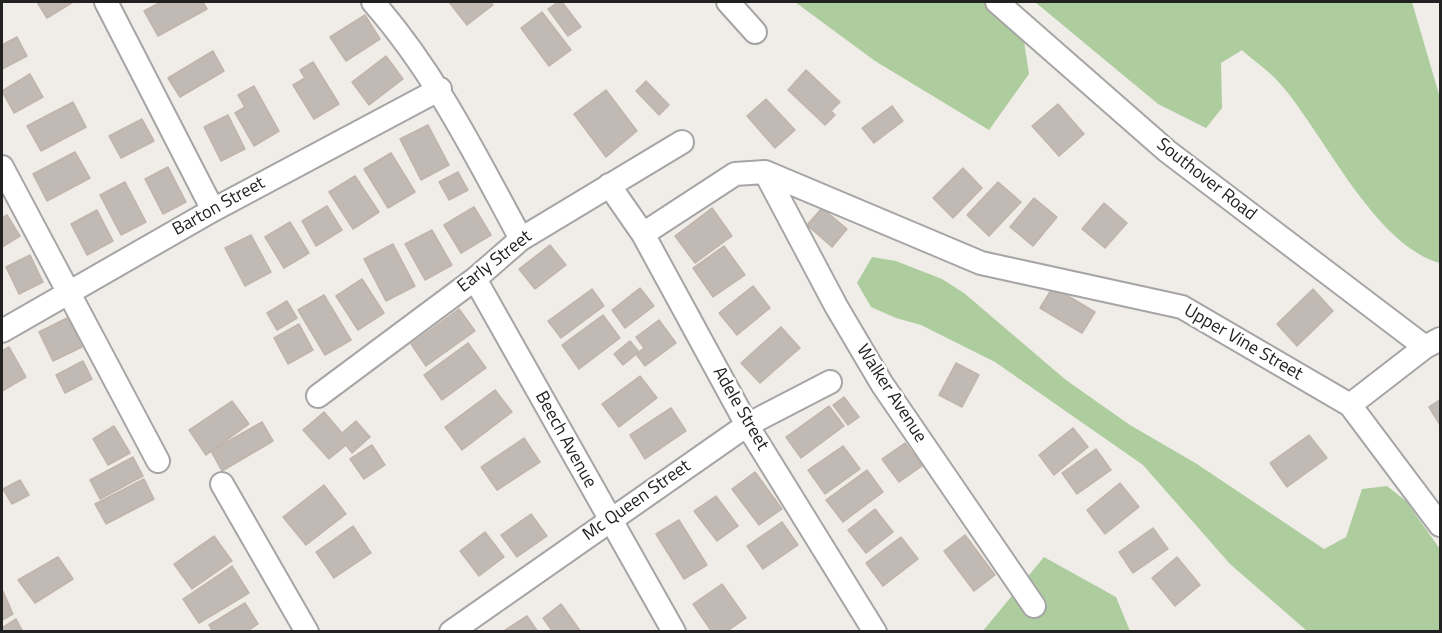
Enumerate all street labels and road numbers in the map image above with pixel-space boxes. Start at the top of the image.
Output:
street label: Southover Road [1152,134,1260,226]
street label: Barton Street [169,173,269,241]
street label: Early Street [454,226,536,298]
street label: Upper Vine Street [1180,300,1306,386]
street label: Walker Avenue [851,341,931,447]
street label: Adele Street [707,363,773,455]
street label: Beech Avenue [530,388,600,492]
street label: Mc Queen Street [579,456,695,546]

